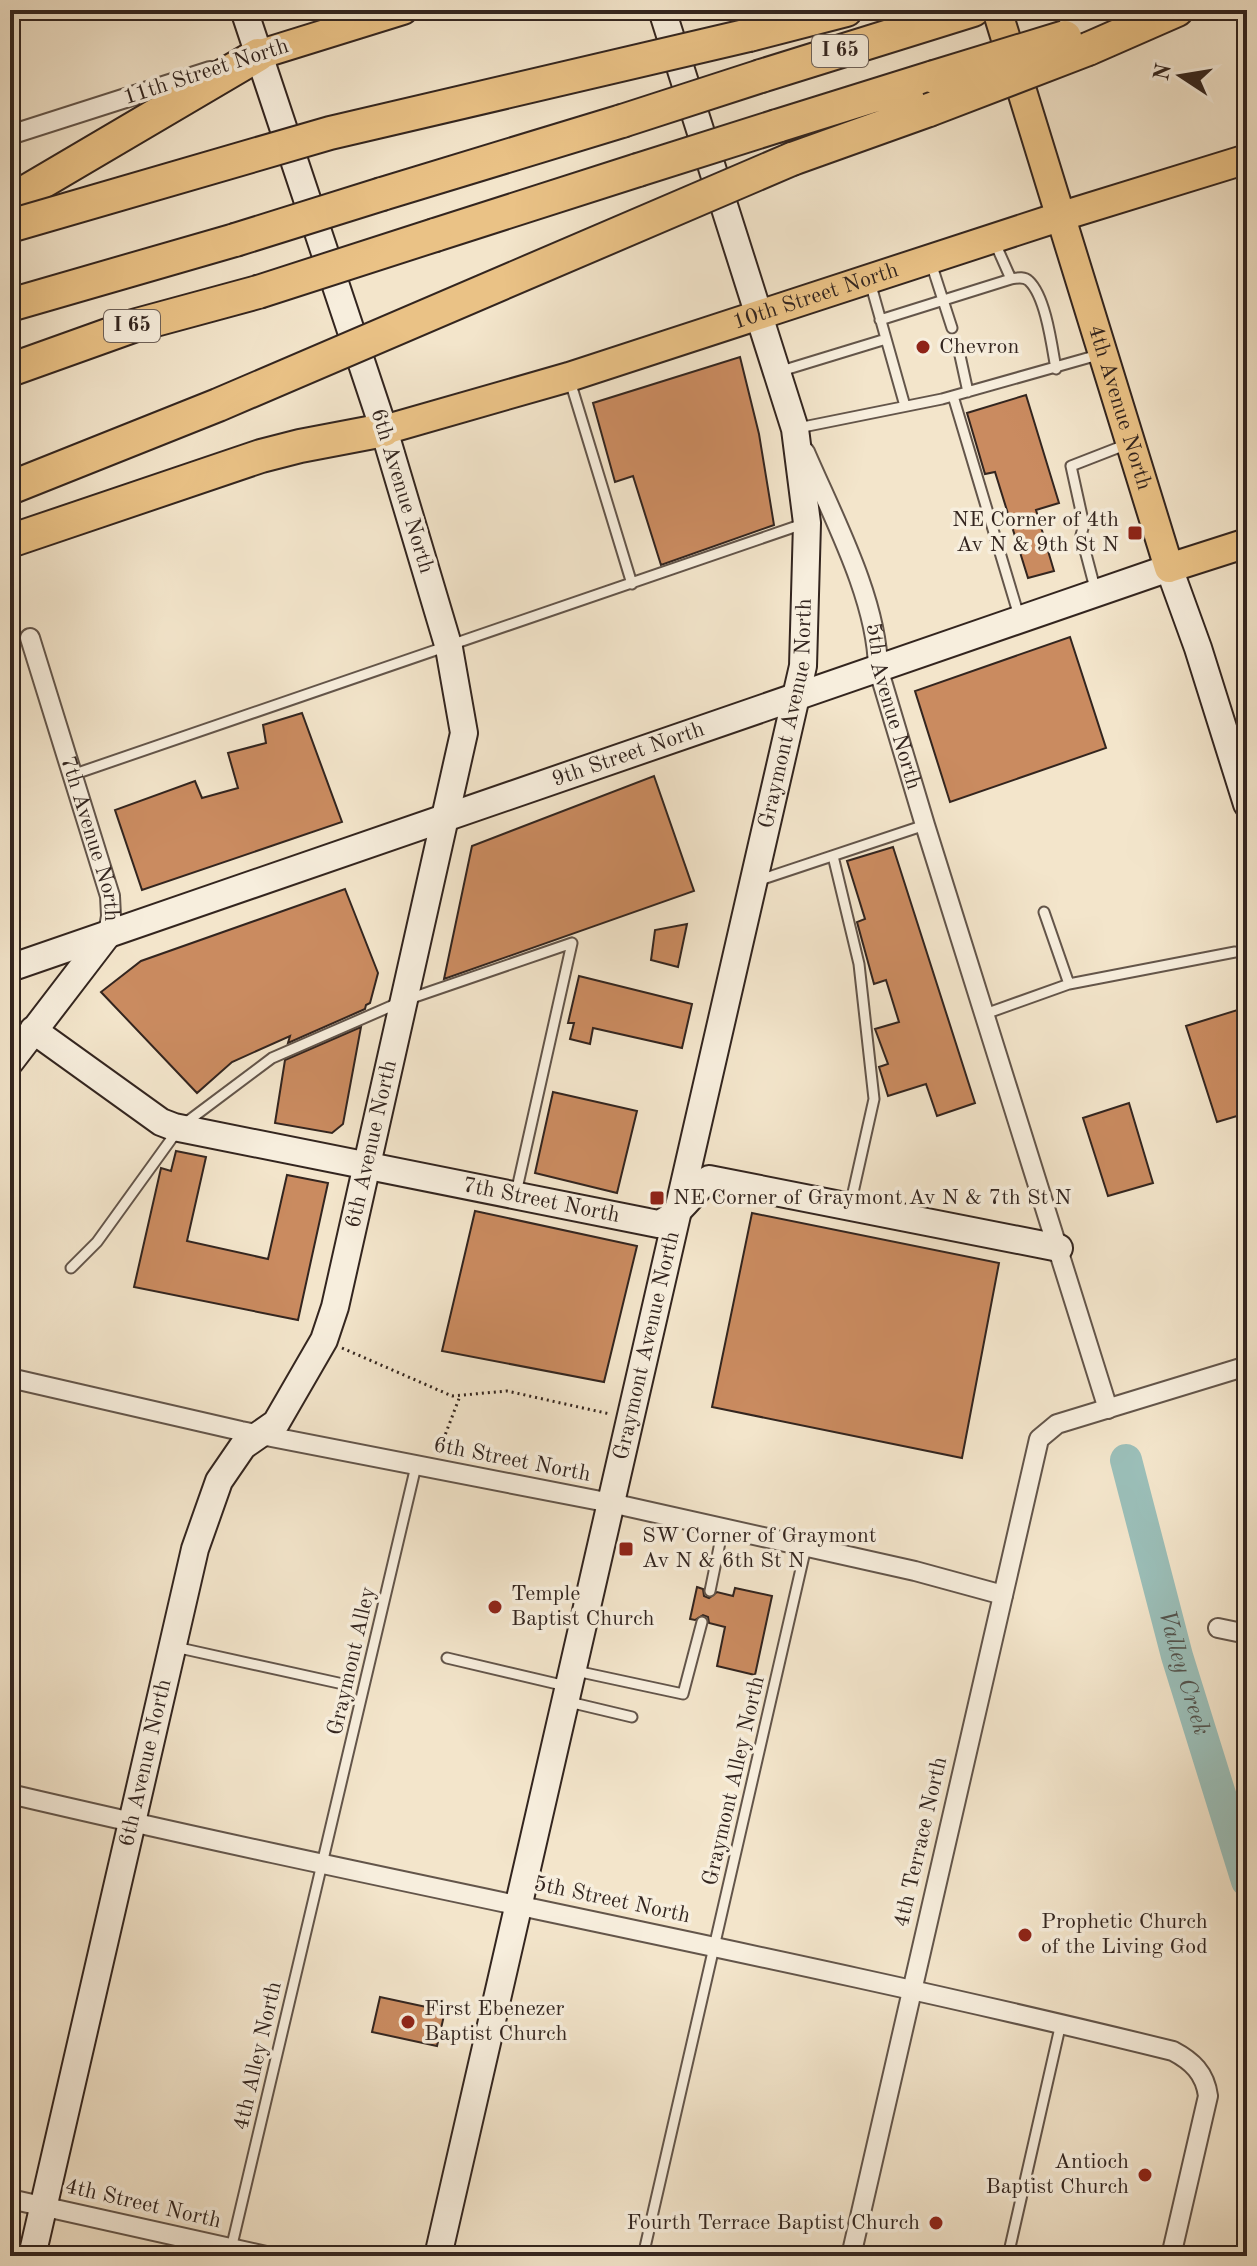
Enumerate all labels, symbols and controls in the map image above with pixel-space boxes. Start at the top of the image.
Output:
street label: 11th Street North [121,35,291,109]
road number: I 65 [812,35,868,67]
north arrow [1141,36,1221,116]
text: N [1151,62,1176,83]
street label: 10th Street North [730,259,901,334]
road number: I 65 [104,310,160,342]
street label: 4th Avenue North [1084,322,1155,493]
place label: Chevron [939,336,1019,358]
marker: Chevron [914,338,932,356]
street label: 6th Avenue North [366,406,438,576]
place label: NE Corner of 4th Av N & 9th St N [952,509,1119,556]
marker: NE Corner of 4th Av N & 9th St N [1126,524,1144,542]
street label: Graymont Avenue North [755,598,816,831]
street label: 5th Avenue North [862,621,925,792]
street label: 9th Street North [549,718,707,791]
street label: 7th Avenue North [56,754,122,922]
street label: 6th Avenue North [342,1058,401,1230]
street label: 7th Street North [461,1174,622,1227]
place label: NE Corner of Graymont Av N & 7th St N [673,1187,1071,1209]
marker: NE Corner of Graymont Av N & 7th St N [648,1189,666,1207]
street label: Graymont Avenue North [610,1229,684,1462]
street label: 6th Street North [432,1434,592,1486]
place label: SW Corner of Graymont Av N & 6th St N [642,1525,876,1572]
marker: SW Corner of Graymont Av N & 6th St N [617,1540,635,1558]
place label: Temple Baptist Church [511,1583,655,1630]
street label: Graymont Alley [324,1584,380,1737]
marker: Temple Baptist Church [486,1598,504,1616]
water label: Valley Creek [1153,1607,1213,1738]
street label: Graymont Alley North [699,1674,769,1888]
street label: 6th Avenue North [116,1677,176,1849]
street label: 4th Terrace North [891,1755,951,1929]
street label: 5th Street North [532,1873,692,1927]
place label: Prophetic Church of the Living God [1041,1911,1208,1958]
marker: Prophetic Church of the Living God [1016,1926,1034,1944]
street label: 4th Alley North [230,1980,286,2132]
place label: First Ebenezer Baptist Church [424,1998,568,2045]
marker: First Ebenezer Baptist Church [399,2013,417,2031]
place label: Antioch Baptist Church [985,2151,1129,2198]
marker: Antioch Baptist Church [1136,2166,1154,2184]
street label: 4th Street North [63,2175,223,2233]
place label: Fourth Terrace Baptist Church [627,2212,920,2234]
marker: Fourth Terrace Baptist Church [927,2214,945,2232]

